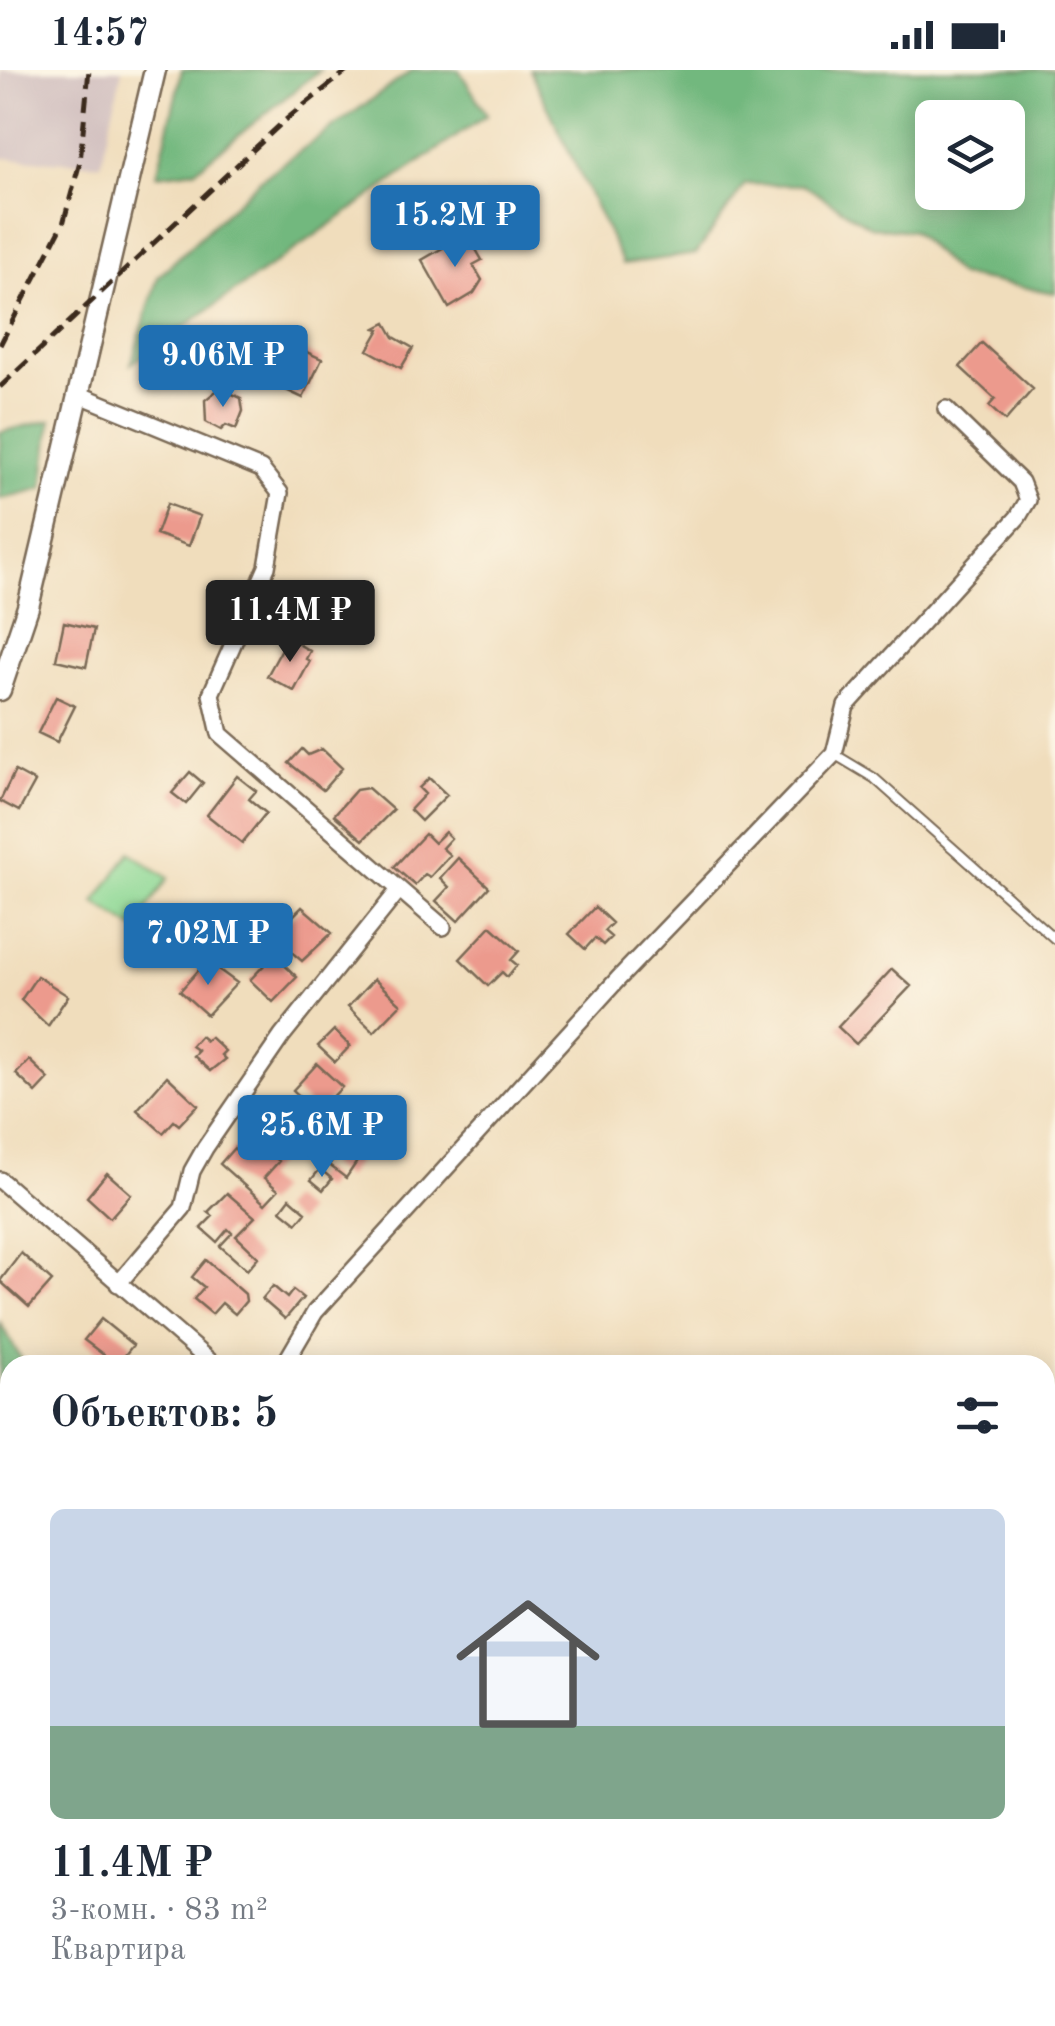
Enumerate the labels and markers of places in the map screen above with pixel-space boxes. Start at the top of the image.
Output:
pin: 15.2M ₽ [363,185,547,270]
pin: 9.06M ₽ [131,325,315,410]
pin: 11.4M ₽ [198,580,382,665]
pin: 7.02M ₽ [116,903,300,988]
pin: 25.6M ₽ [230,1095,414,1180]

